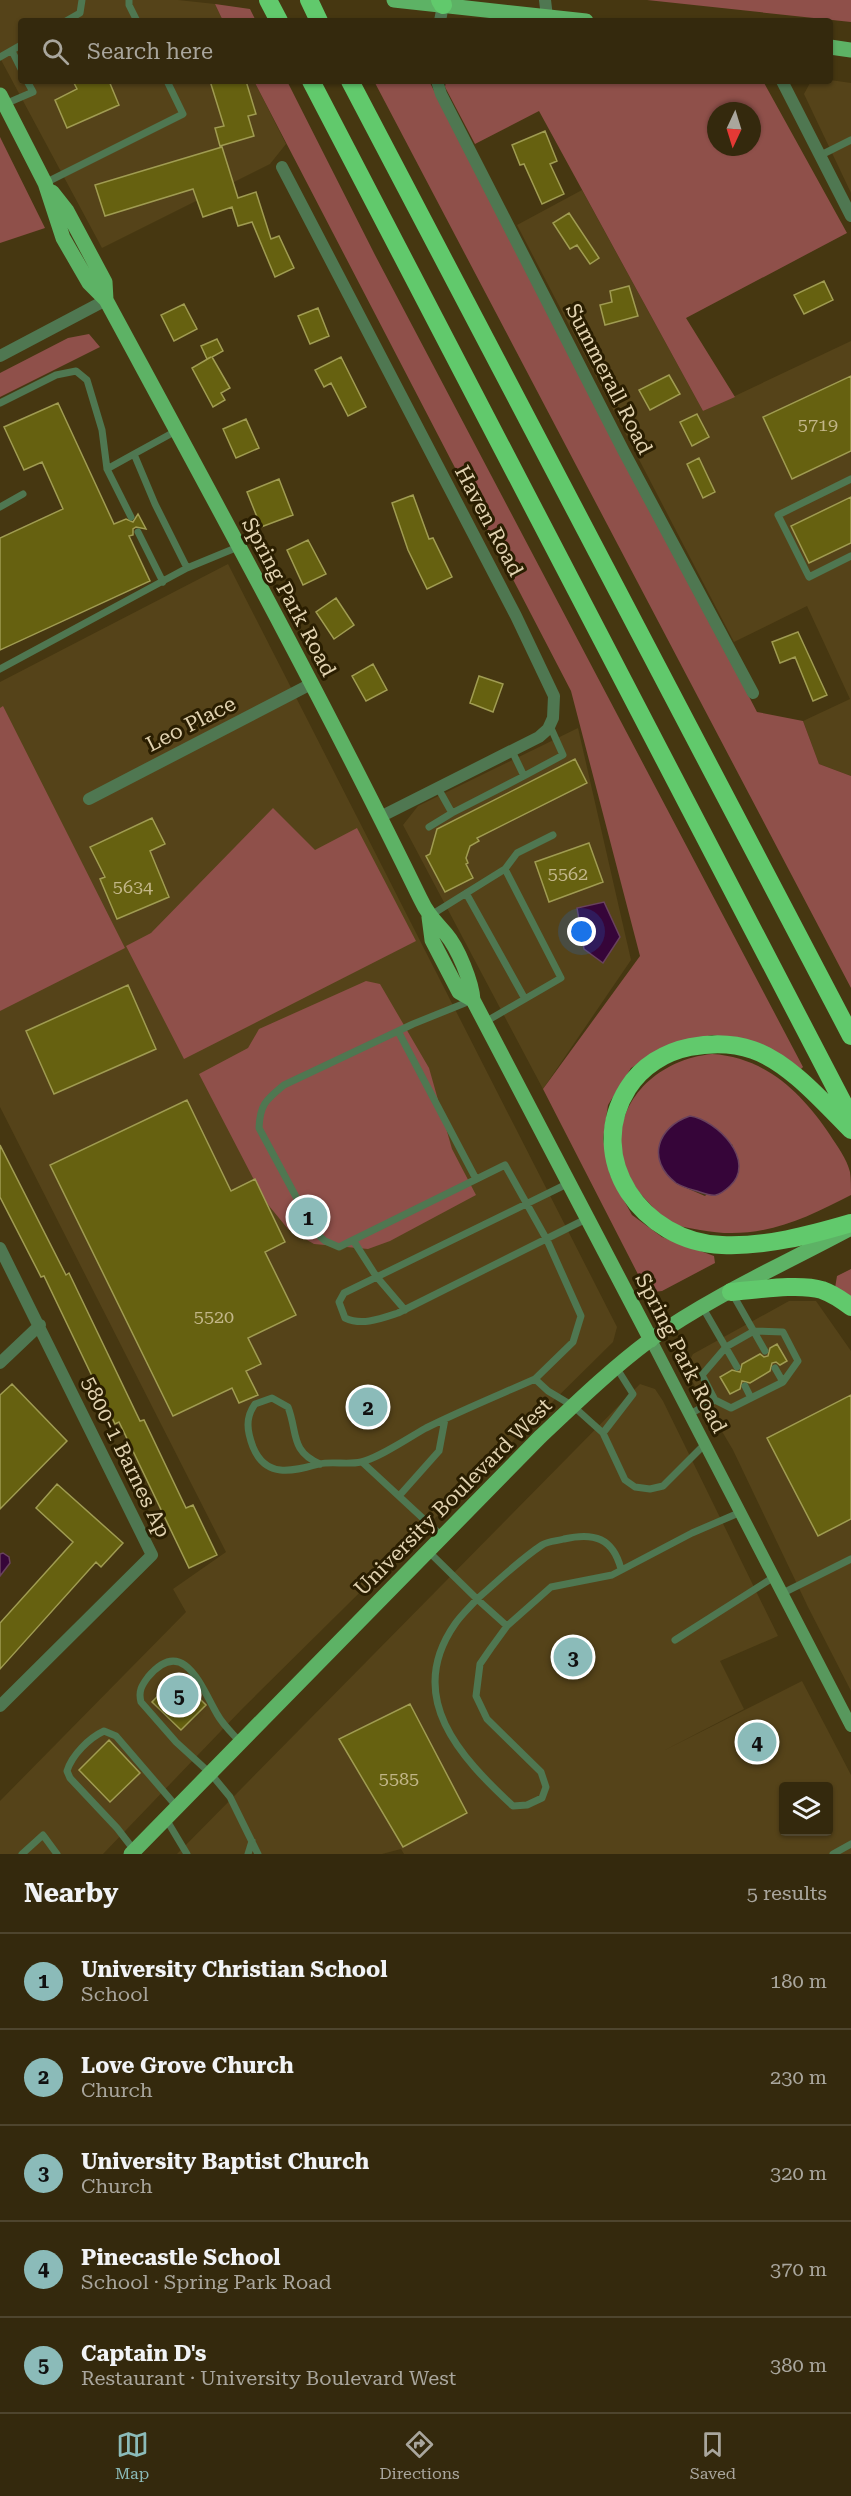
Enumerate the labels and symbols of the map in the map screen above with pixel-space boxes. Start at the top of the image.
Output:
north arrow [707,102,761,156]
street label: Summerall Road [561,300,658,459]
house number: 5719 [798,414,838,435]
street label: Haven Road [450,462,528,581]
street label: Spring Park Road [237,514,341,681]
street label: Leo Place [142,691,240,757]
house number: 5562 [548,863,588,884]
house number: 5634 [113,876,153,897]
your location [567,917,596,946]
pin: 1 [288,1194,328,1240]
street label: Spring Park Road [630,1269,732,1437]
house number: 5520 [194,1306,234,1327]
street label: 5800-1 Barnes Ap [77,1373,175,1541]
pin: 2 [348,1384,388,1430]
street label: University Boulevard West [349,1393,557,1601]
pin: 3 [554,1634,592,1680]
pin: 5 [160,1672,198,1718]
pin: 4 [738,1720,777,1764]
house number: 5585 [379,1768,419,1789]

